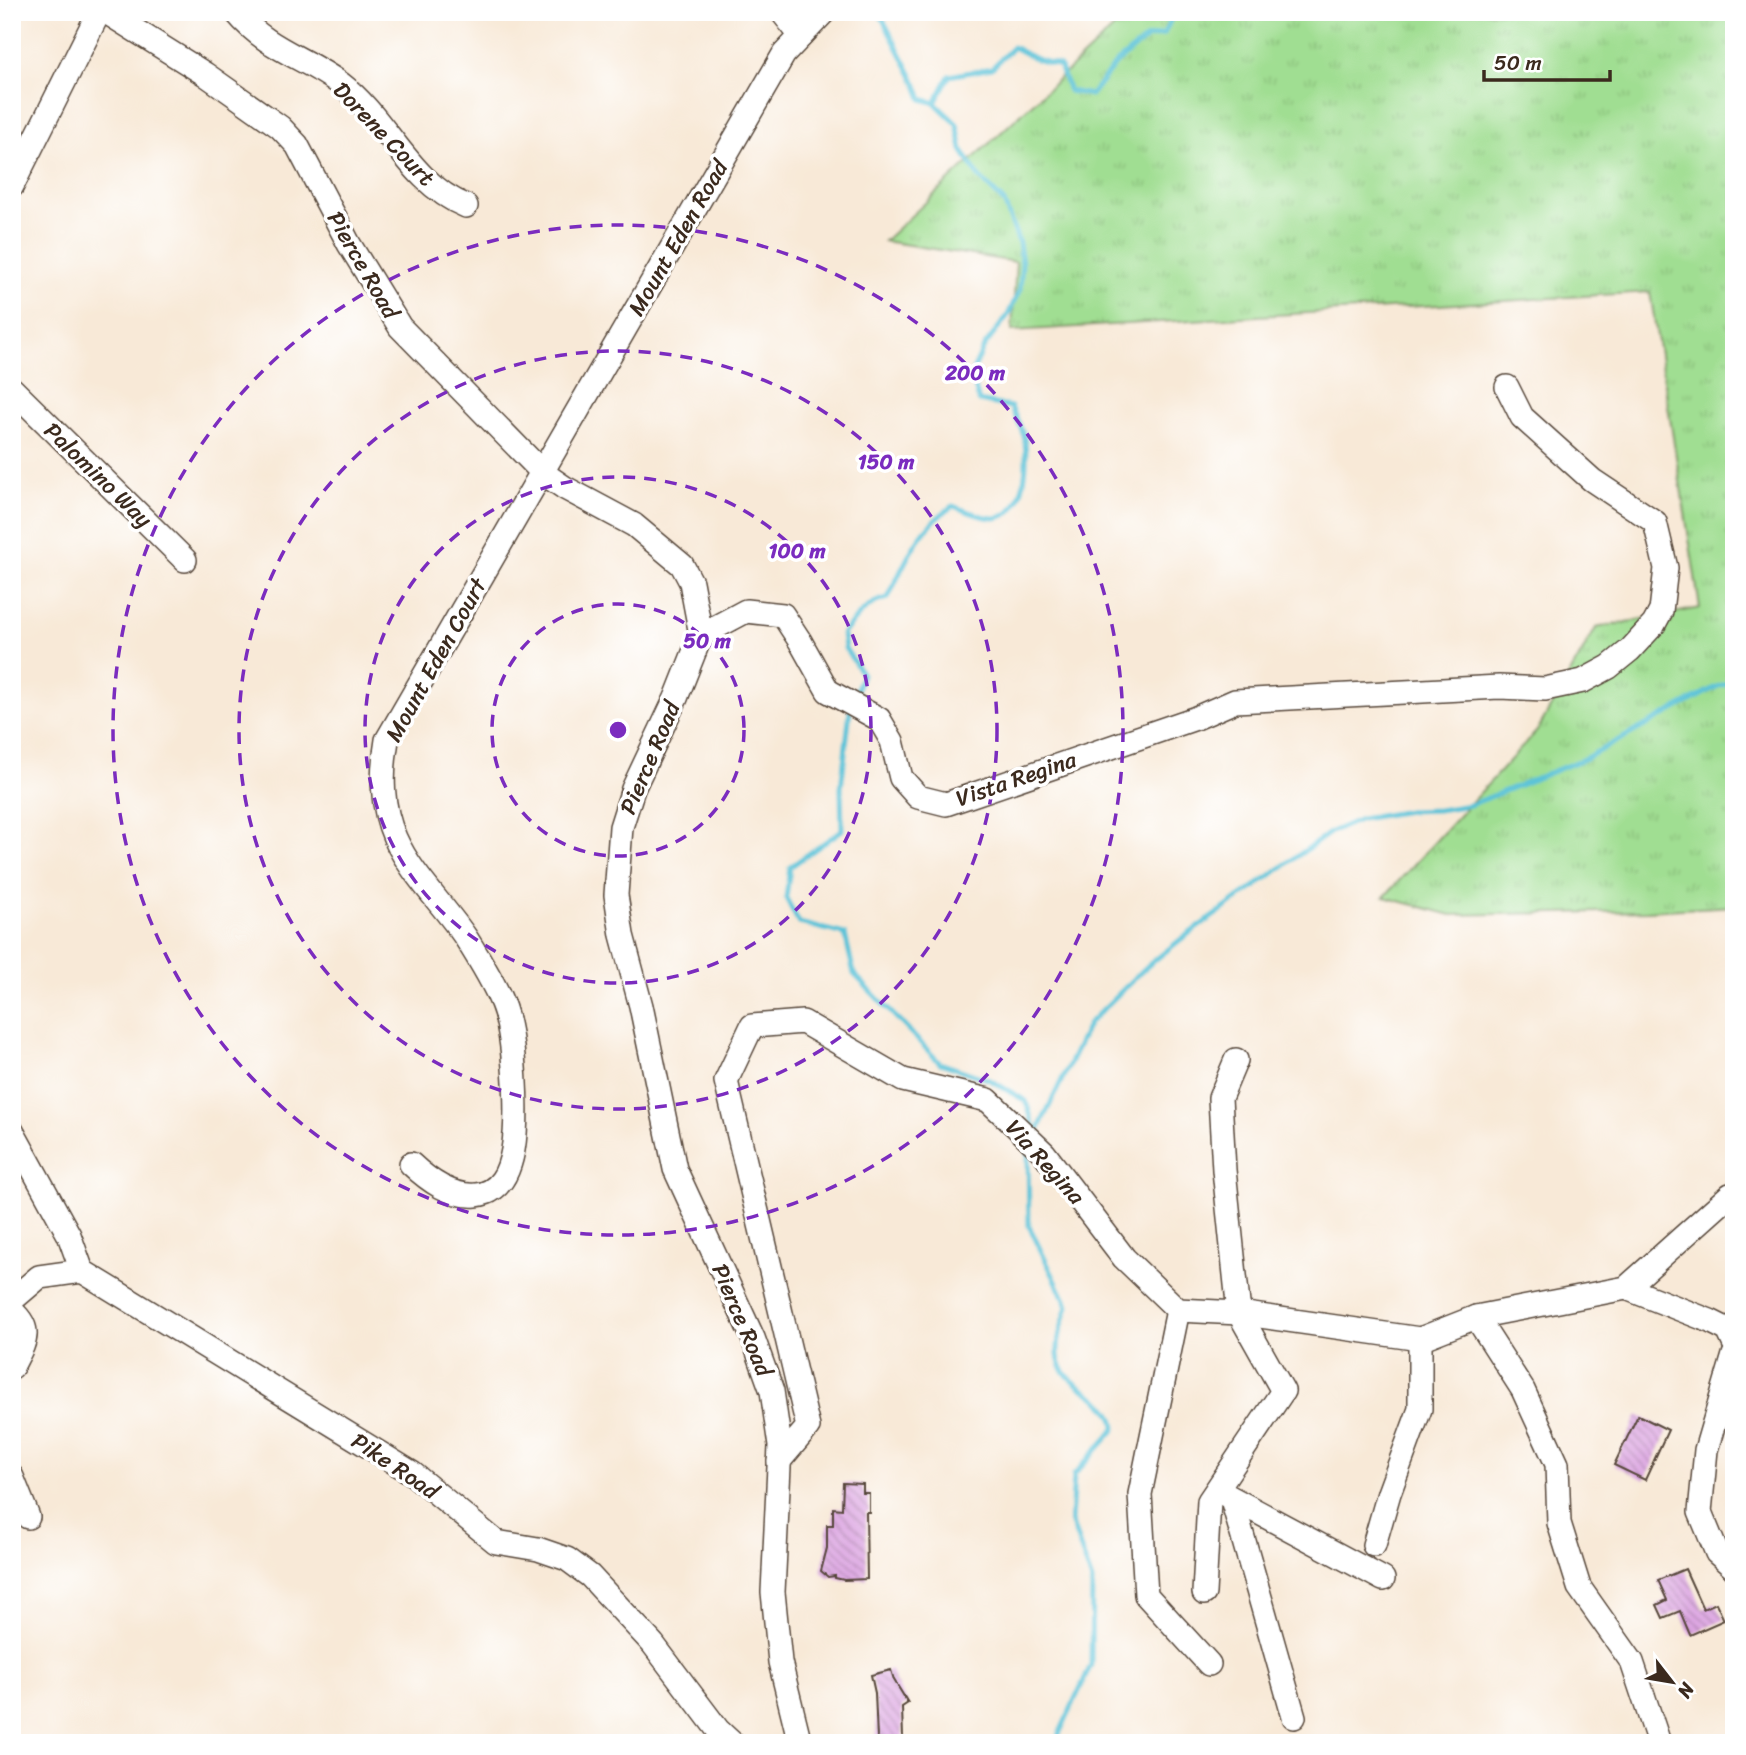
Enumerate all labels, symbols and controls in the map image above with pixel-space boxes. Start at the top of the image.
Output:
scale bar [1484,38,1610,82]
text: 50 m [1494,44,1542,82]
street label: Dorene Court [323,72,445,196]
street label: Mount Eden Road [617,150,740,324]
street label: Pierce Road [315,203,412,329]
text: 200 m [944,354,1006,392]
street label: Palomino Way [34,412,162,538]
text: 150 m [858,443,915,481]
text: 100 m [768,532,826,570]
street label: Mount Eden Court [374,569,499,750]
text: 50 m [683,622,732,660]
street label: Pierce Road [608,693,693,821]
centre of rings [606,718,630,742]
street label: Vista Regina [950,739,1082,819]
street label: Via Regina [995,1109,1095,1215]
street label: Pierce Road [700,1257,785,1385]
street label: Pike Road [342,1421,449,1512]
north arrow [1638,1646,1708,1716]
text: N [1668,1675,1704,1705]

